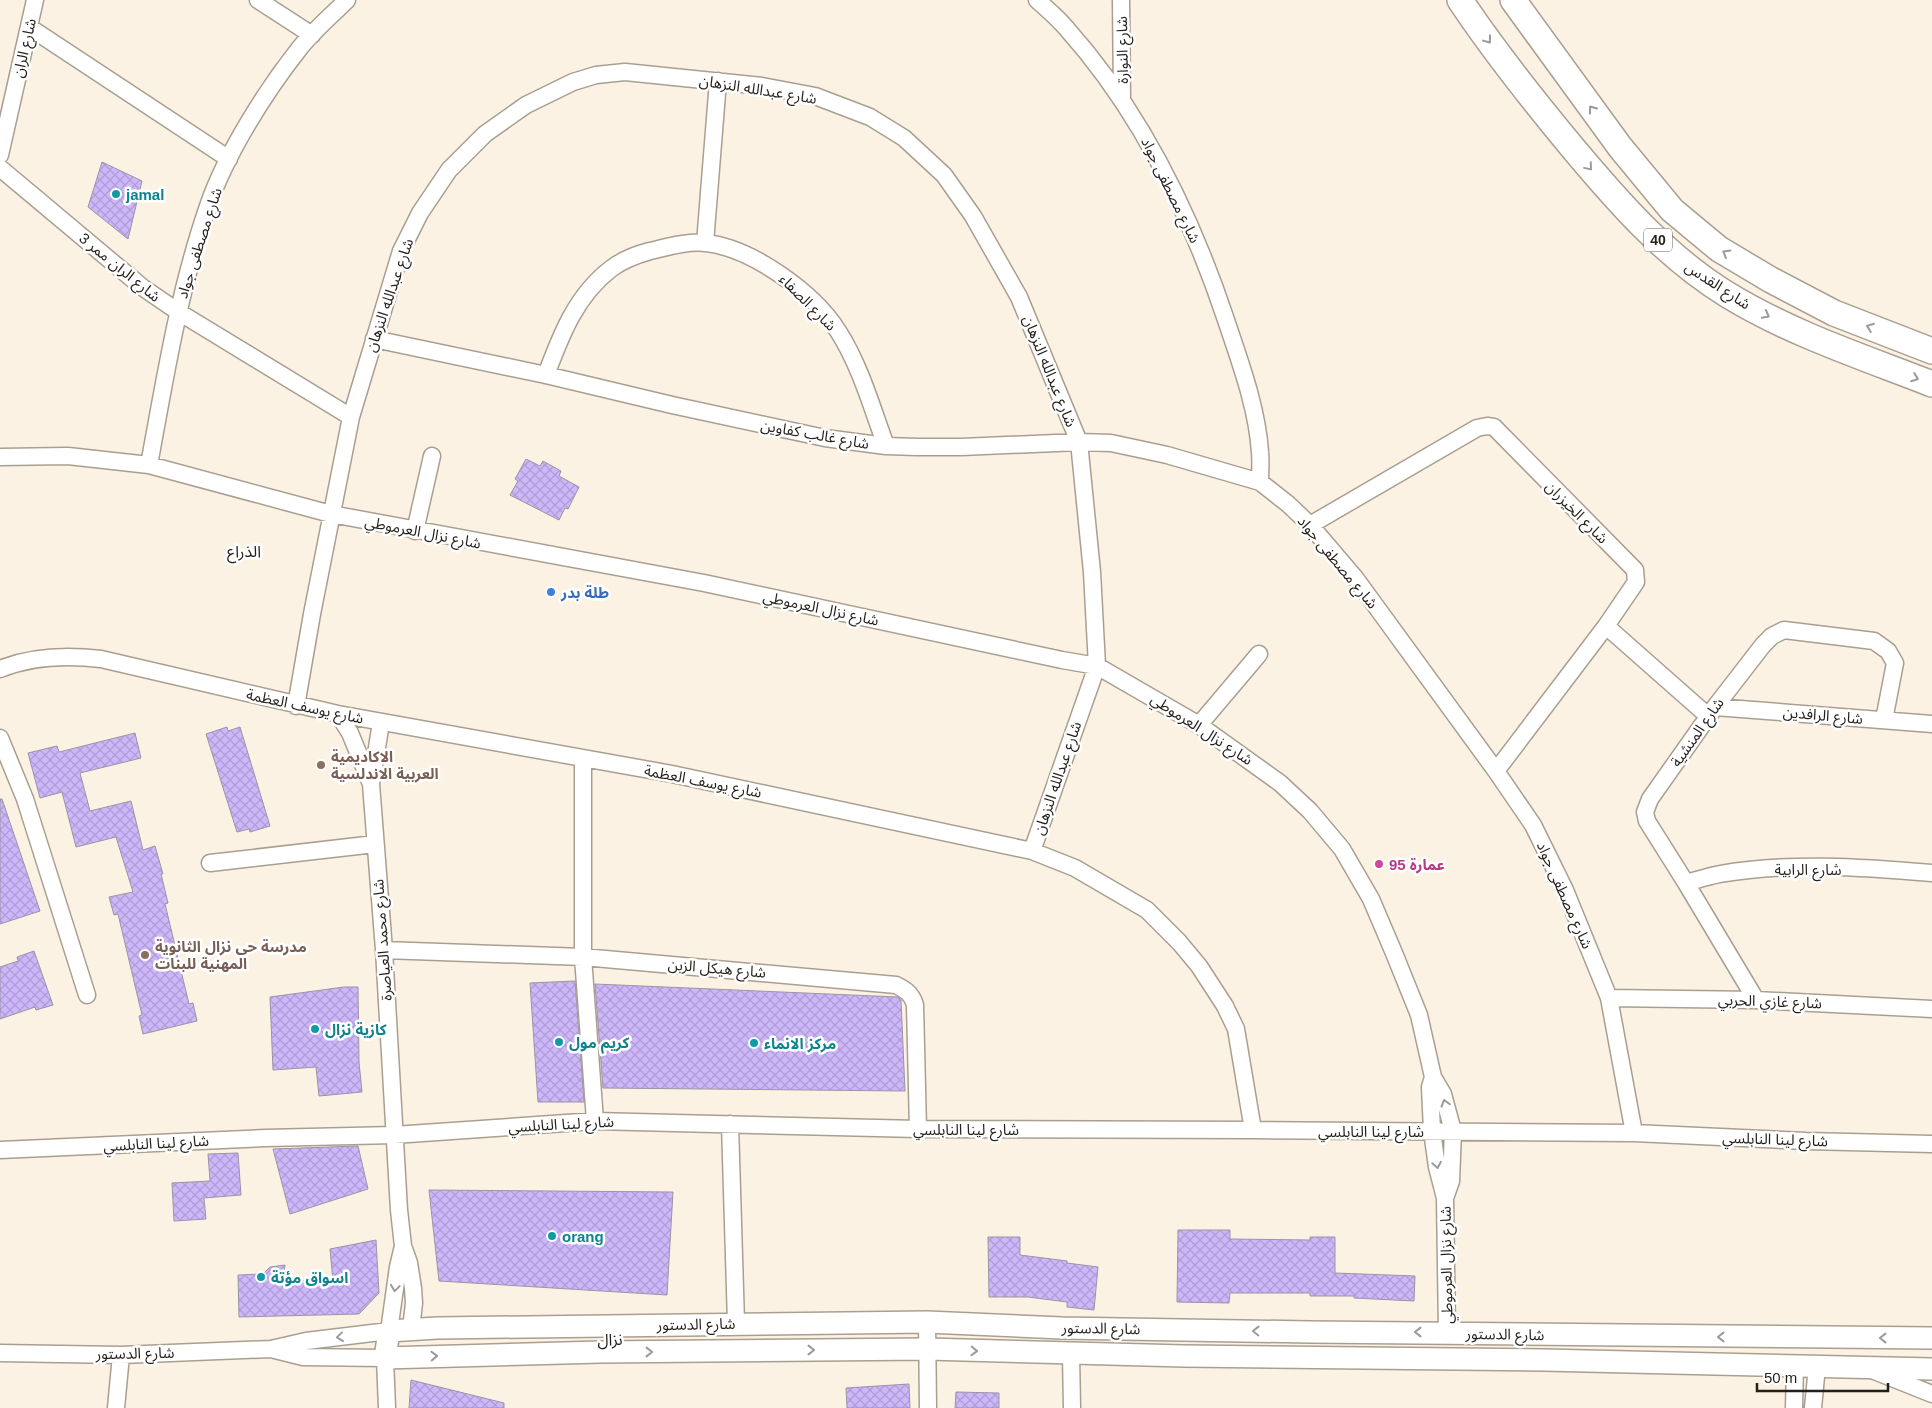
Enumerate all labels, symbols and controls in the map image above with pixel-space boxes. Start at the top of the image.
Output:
street label: شارع الران [9,16,43,80]
street label: شارع النوارة [1113,16,1135,84]
one-way arrow [1482,34,1490,43]
street label: شارع عبدالله النزهان [697,71,818,111]
one-way arrow [1589,105,1598,115]
street label: شارع مصطفى جواد [1134,134,1204,248]
one-way arrow [1583,161,1592,170]
street label: شارع مصطفى جواد [173,185,229,302]
place label: jamal [125,186,164,203]
marker: jamal [110,188,122,200]
road number: 40 [1644,228,1672,252]
street label: شارع الران ممر 3 [73,229,164,308]
street label: شارع عبدالله النزهان [362,236,420,355]
one-way arrow [1722,250,1731,260]
street label: شارع القدس [1680,258,1754,316]
street label: شارع الصفاء [773,270,840,337]
one-way arrow [1760,309,1769,319]
street label: شارع عبدالله النزهان [1016,313,1080,431]
one-way arrow [1866,322,1875,333]
one-way arrow [1911,372,1919,382]
street label: شارع غالب كفاوين [759,416,871,456]
street label: شارع الخيزران [1540,477,1612,550]
street label: شارع نزال العرموطي [363,512,483,556]
street label: شارع مصطفى جواد [1291,512,1382,614]
district label: الذراع [227,543,261,564]
place label: طلة بدر [560,584,609,602]
marker: طلة بدر [545,586,557,598]
street label: شارع نزال العرموطي [761,587,881,633]
street label: شارع يوسف العظمة [244,685,365,731]
street label: شارع نزال العرموطي [1146,690,1256,772]
street label: شارع المنشية [1667,694,1730,772]
street label: شارع الرافدين [1782,703,1864,731]
street label: شارع عبدالله النزهان [1030,719,1088,838]
place label: الاكاديمية العربية الاندلسية [331,748,439,783]
marker: الاكاديمية العربية الاندلسية [315,759,327,771]
street label: شارع يوسف العظمة [642,761,763,805]
street label: شارع مصطفى جواد [1530,839,1596,953]
place label: عمارة 95 [1389,856,1445,874]
marker: عمارة 95 [1373,858,1385,870]
street label: شارع الرابية [1775,861,1842,882]
street label: شارع محمد العياصرة [369,878,399,1001]
place label: مدرسة حي نزال الثانوية المهنية للبنات [155,938,307,973]
marker: مدرسة حي نزال الثانوية المهنية للبنات [139,949,151,961]
street label: شارع هيكل الزبن [667,955,767,985]
street label: شارع غازي الحربي [1718,991,1822,1015]
place label: كازية نزال [325,1021,387,1039]
marker: كازية نزال [309,1023,321,1035]
place label: كريم مول [569,1034,629,1054]
place label: مركز الانماء [764,1035,836,1053]
marker: كريم مول [553,1036,565,1048]
marker: مركز الانماء [748,1037,760,1049]
one-way arrow [1440,1099,1451,1108]
street label: شارع لينا النابلسي [508,1113,615,1139]
street label: شارع لينا النابلسي [913,1121,1019,1142]
street label: شارع لينا النابلسي [1318,1123,1424,1144]
street label: شارع لينا النابلسي [1722,1129,1828,1153]
street label: شارع لينا النابلسي [103,1132,210,1158]
one-way arrow [1432,1160,1442,1169]
street label: شارع نزال العرموطي [1436,1206,1460,1324]
place label: orang [562,1228,604,1245]
marker: orang [546,1230,558,1242]
place label: اسواق مؤتة [271,1269,348,1287]
marker: اسواق مؤتة [255,1271,267,1283]
one-way arrow [390,1285,401,1293]
street label: شارع الدستور [655,1315,736,1337]
street label: شارع الدستور [1060,1319,1141,1341]
street label: شارع الدستور [1464,1325,1545,1347]
one-way arrow [1252,1326,1260,1336]
one-way arrow [1414,1327,1422,1337]
one-way arrow [336,1331,344,1342]
district label: نزال [597,1331,623,1350]
one-way arrow [1717,1332,1724,1342]
one-way arrow [1879,1333,1887,1343]
street label: شارع الدستور [94,1344,175,1366]
one-way arrow [808,1345,815,1355]
one-way arrow [645,1346,653,1357]
one-way arrow [970,1346,978,1356]
one-way arrow [430,1351,438,1362]
scale bar [1757,1360,1888,1392]
text: 50 m [1764,1369,1797,1386]

